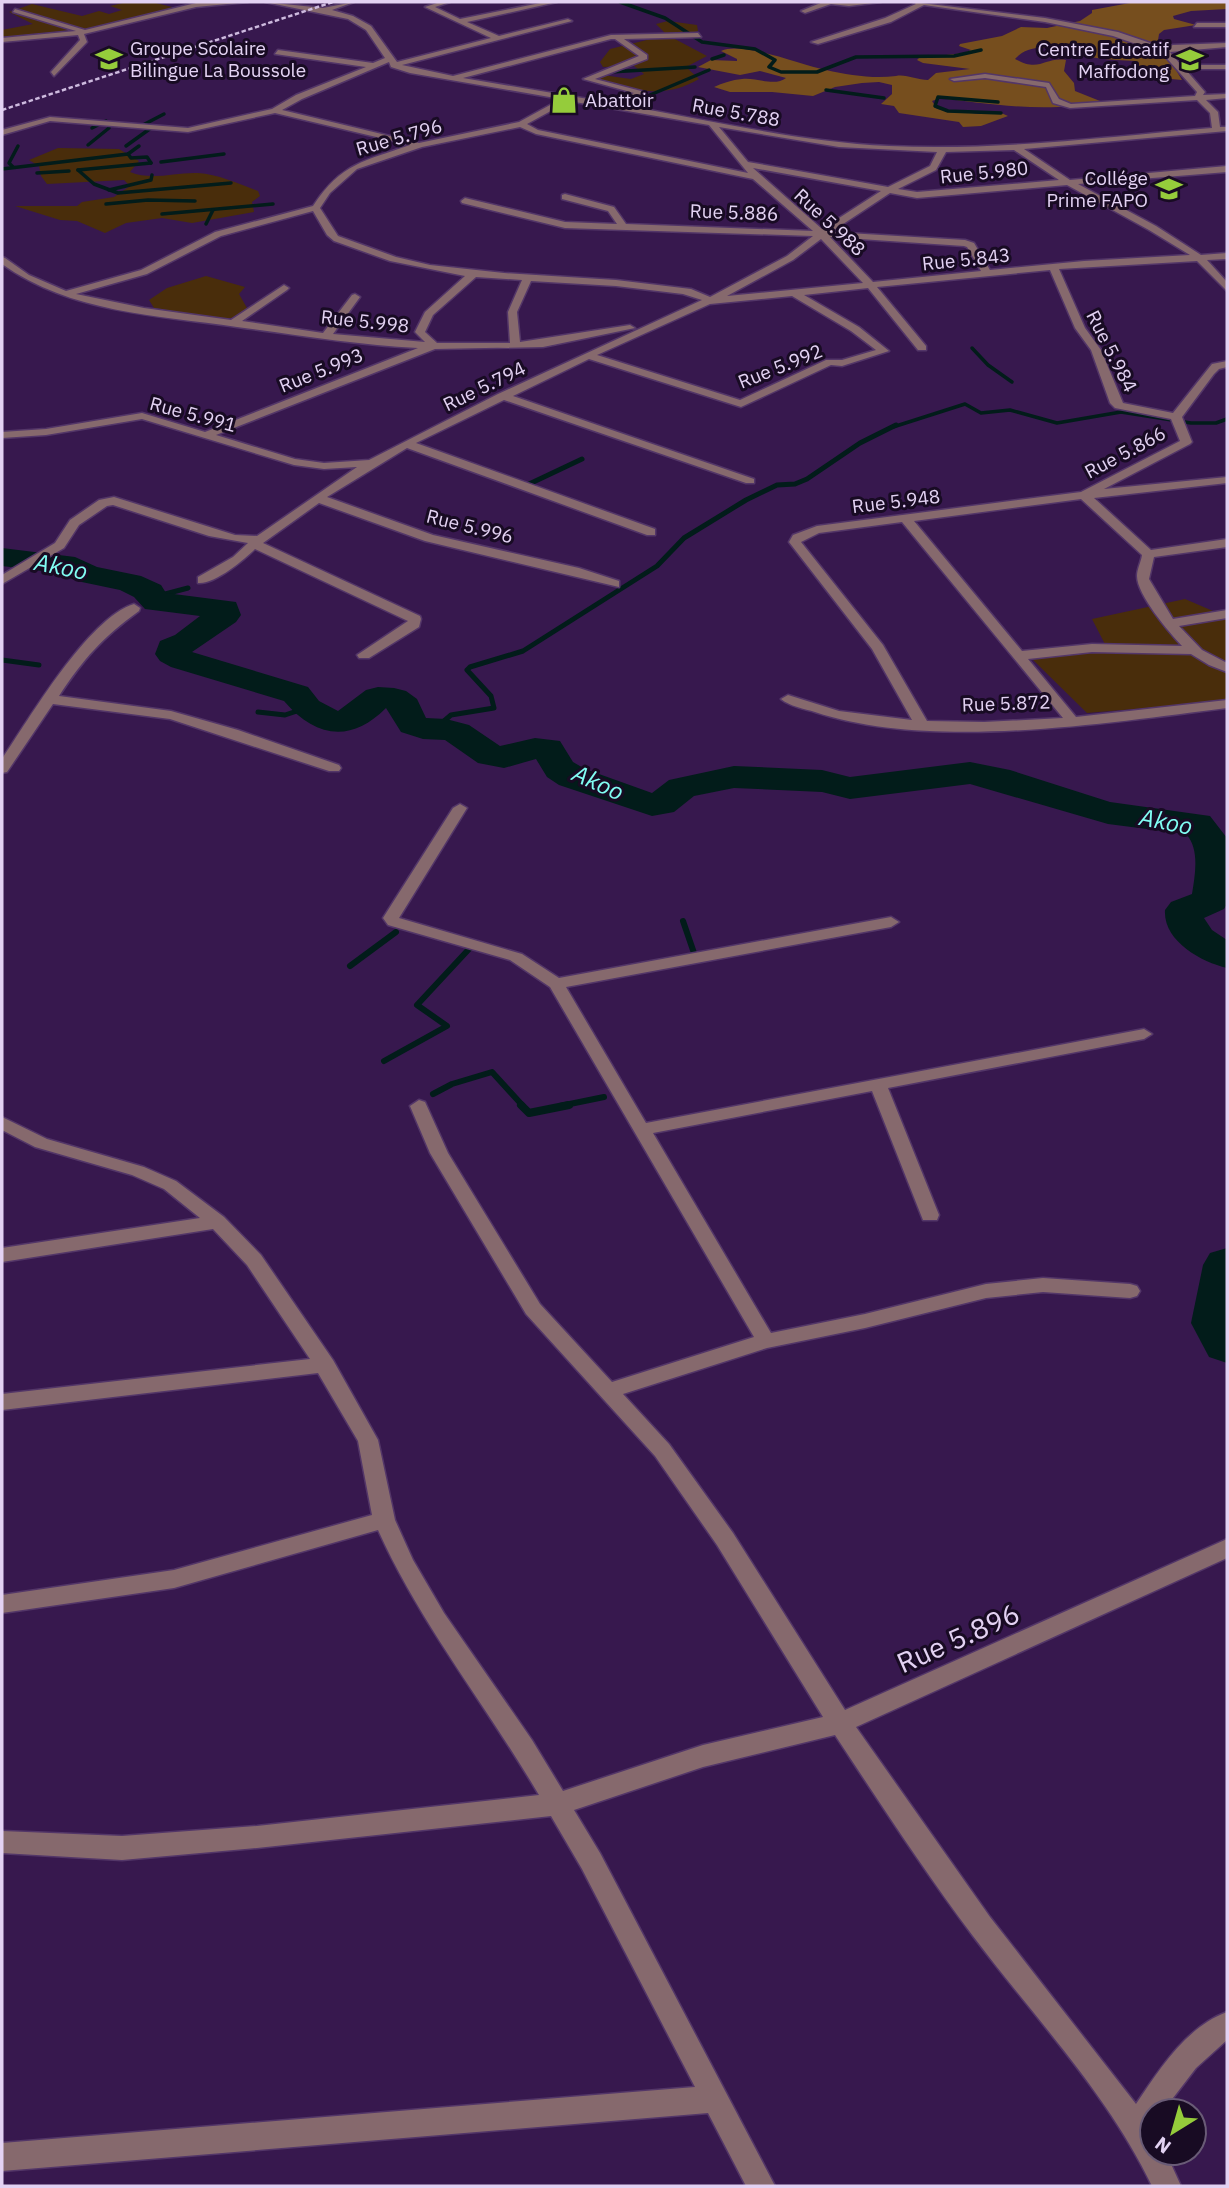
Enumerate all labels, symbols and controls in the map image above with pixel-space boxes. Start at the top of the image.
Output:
place label: Groupe Scolaire Bilingue La Boussole [130,36,306,82]
place label: Centre Educatif Maffodong [1038,37,1169,83]
school or university icon: Groupe Scolaire Bilingue La Boussole [94,44,124,74]
school or university icon: Centre Educatif Maffodong [1175,45,1205,75]
shop icon: Abattoir [549,85,579,115]
place label: Abattoir [585,88,654,112]
street label: Rue 5.788 [690,92,782,132]
street label: Rue 5.796 [353,113,445,161]
street label: Rue 5.980 [939,155,1029,189]
place label: Collége Prime FAPO [1047,166,1148,212]
school or university icon: Collége Prime FAPO [1154,174,1184,204]
street label: Rue 5.988 [789,183,871,261]
street label: Rue 5.886 [689,198,779,226]
street label: Rue 5.843 [921,242,1011,276]
street label: Rue 5.998 [320,304,410,338]
street label: Rue 5.984 [1081,306,1143,396]
street label: Rue 5.992 [734,338,826,394]
street label: Rue 5.993 [275,342,367,398]
street label: Rue 5.794 [439,356,529,416]
street label: Rue 5.991 [147,391,239,437]
street label: Rue 5.866 [1080,421,1170,483]
street label: Rue 5.948 [851,484,941,518]
street label: Rue 5.996 [424,504,516,548]
water label: Akoo [31,545,90,587]
street label: Rue 5.872 [961,689,1051,717]
water label: Akoo [567,756,629,808]
water label: Akoo [1136,800,1195,842]
street label: Rue 5.896 [891,1594,1025,1681]
north arrow [1138,2097,1208,2167]
text: N [1150,2132,1175,2159]

